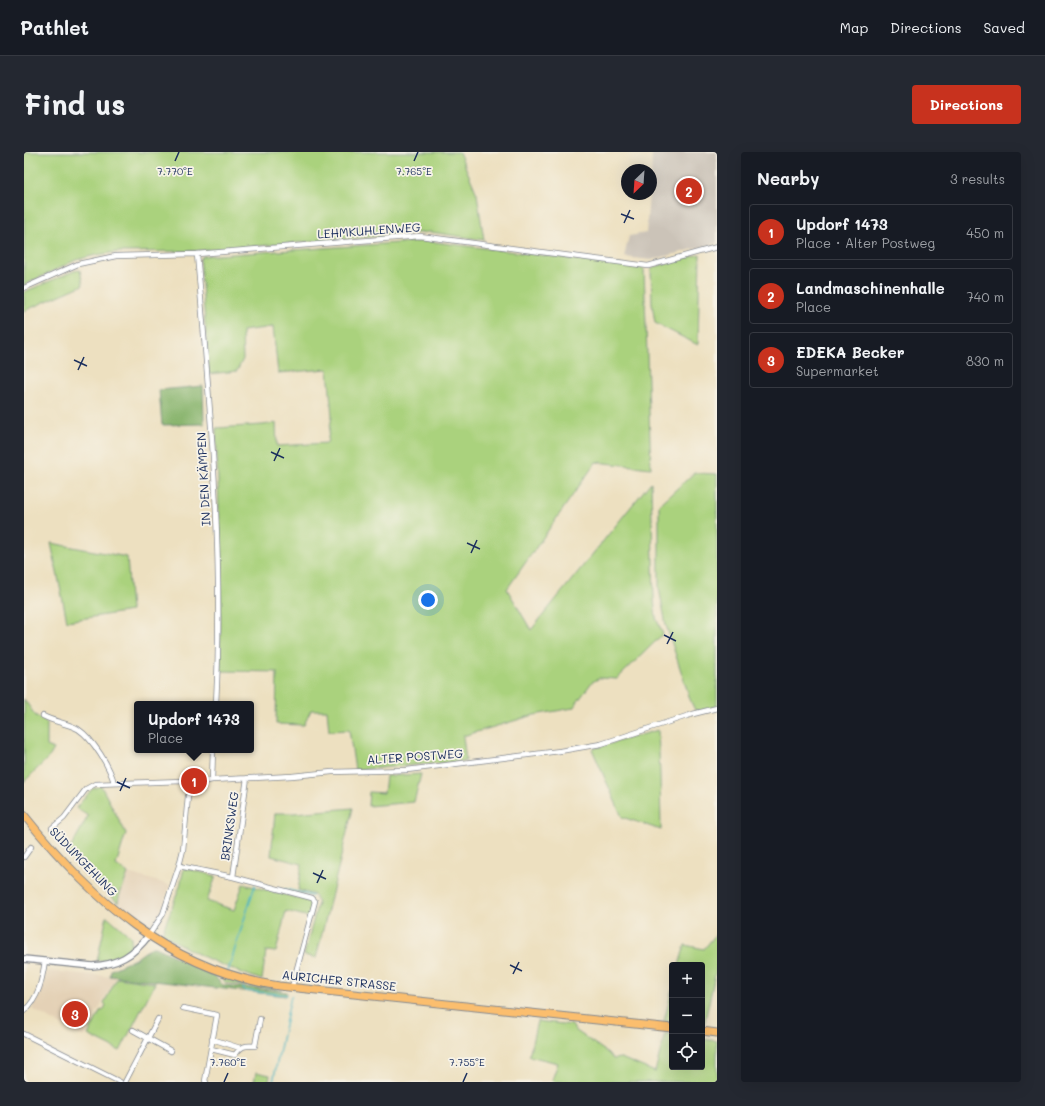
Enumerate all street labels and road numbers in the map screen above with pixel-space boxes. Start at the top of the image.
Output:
street label: LEHMKUHLENWEG [317,218,421,242]
street label: IN DEN KÄMPEN [193,432,213,526]
street label: ALTER POSTWEG [366,745,464,767]
street label: BRINKSWEG [216,790,242,861]
street label: SÜDUMGEHUNG [46,823,121,900]
street label: AURICHER STRASSE [281,966,397,994]

